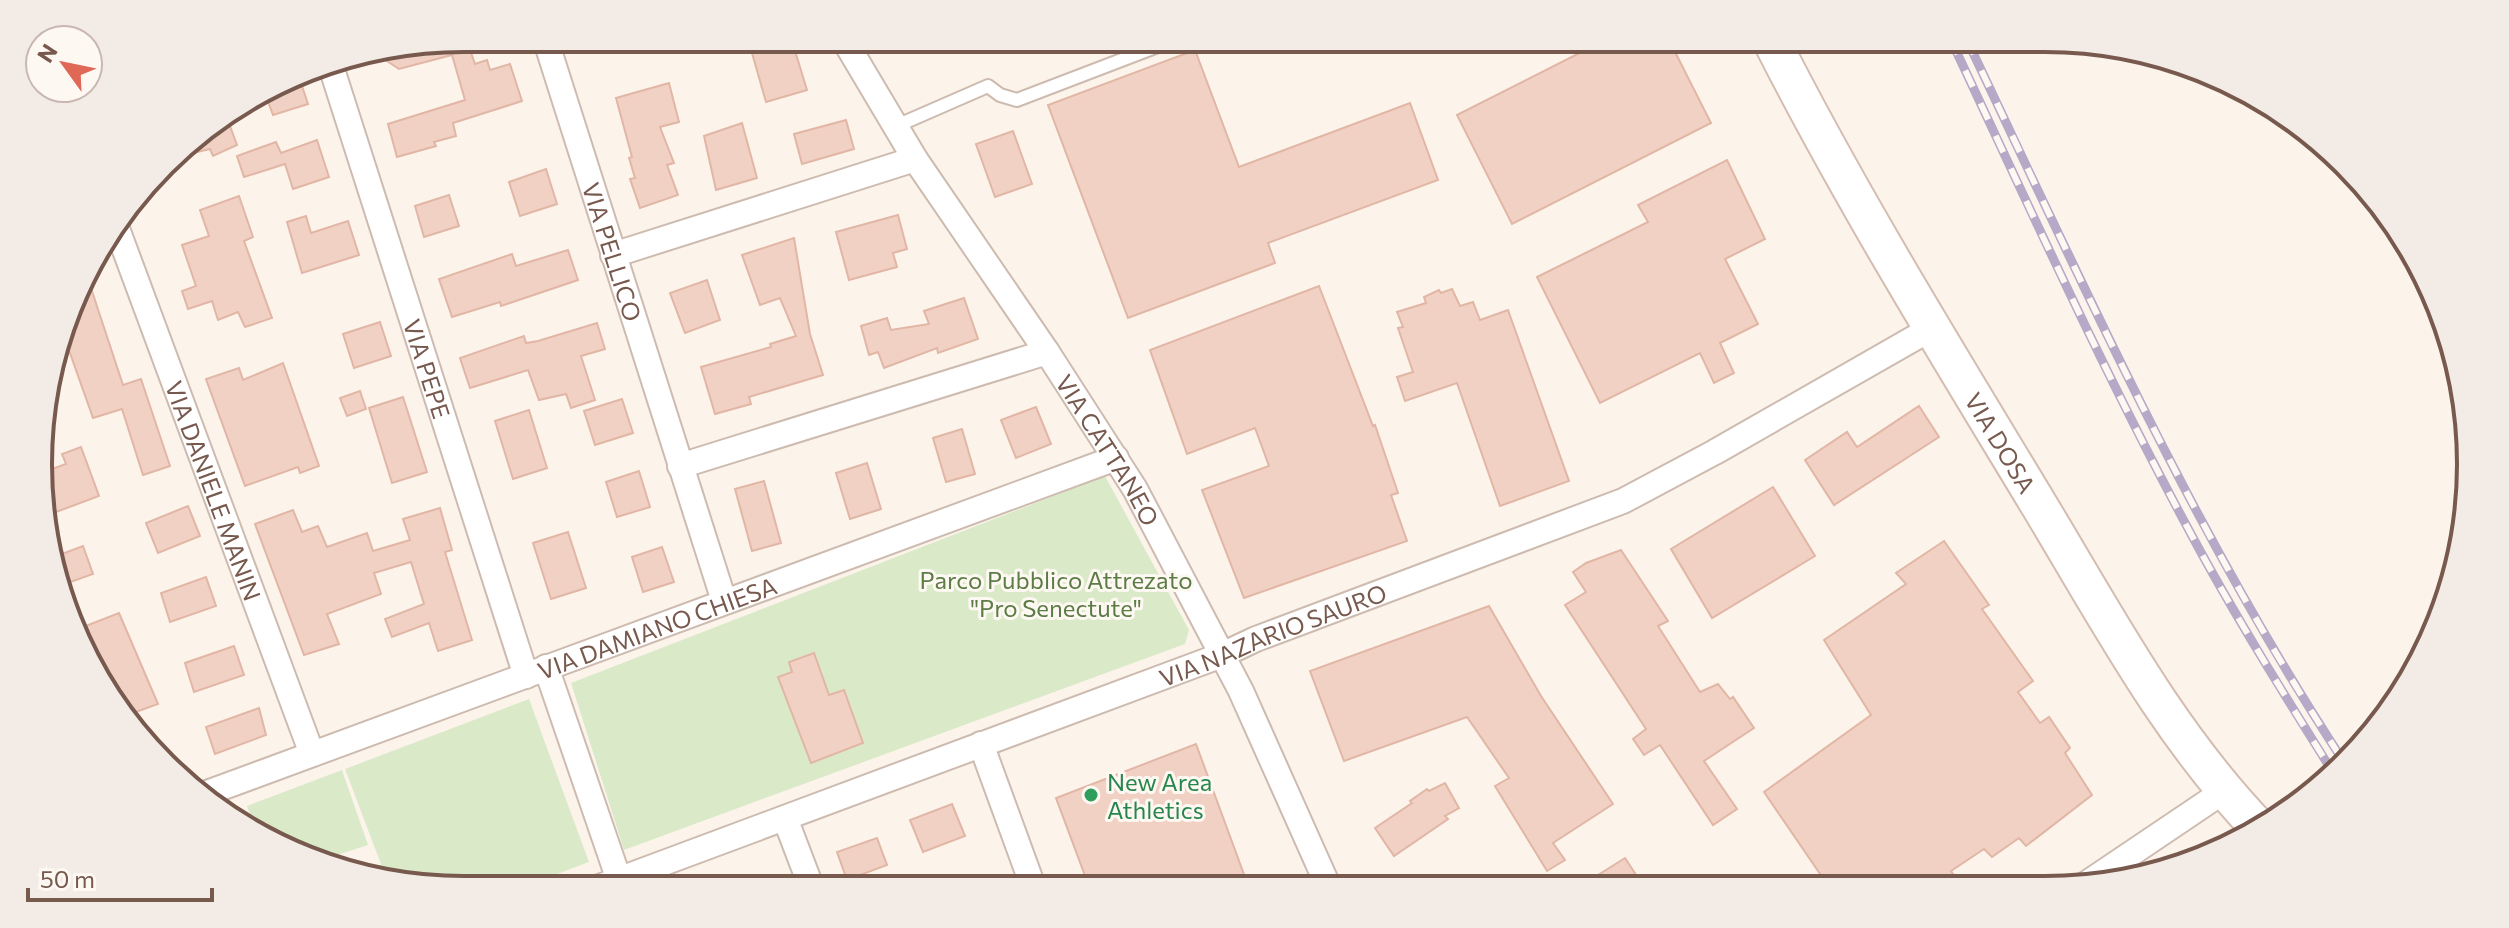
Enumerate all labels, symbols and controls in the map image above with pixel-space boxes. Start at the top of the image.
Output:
north arrow [24,24,104,104]
text: N [31,39,63,67]
street label: VIA PELLICO [577,178,648,324]
street label: VIA PEPE [398,315,457,422]
street label: VIA CATTANEO [1051,369,1166,530]
street label: VIA DANIELE MANIN [160,377,268,604]
street label: VIA DOSA [1960,387,2043,498]
park label: Parco Pubblico Attrezato "Pro Senectute" [919,565,1193,622]
street label: VIA DAMIANO CHIESA [533,570,780,685]
street label: VIA NAZARIO SAURO [1155,577,1390,692]
place label: New Area Athletics [1107,767,1212,824]
marker: New Area Athletics [1082,786,1100,804]
scale bar [28,852,212,902]
text: 50 m [40,864,95,893]

